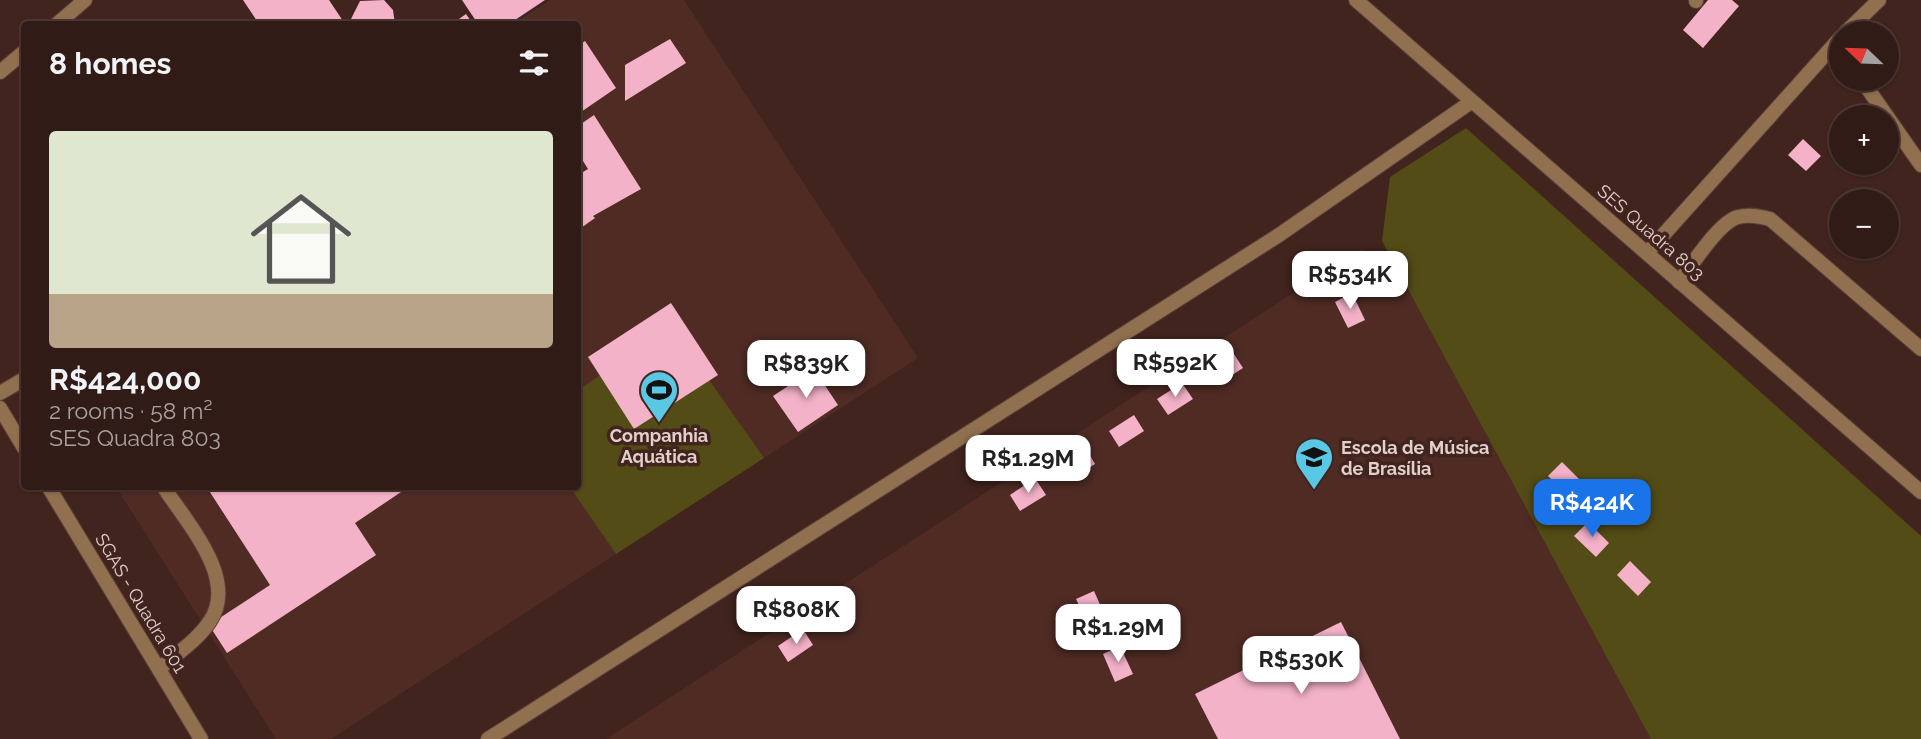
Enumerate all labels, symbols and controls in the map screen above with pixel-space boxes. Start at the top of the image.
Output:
north arrow [1829,21,1899,91]
map controls [1829,21,1899,259]
icon: filters [515,44,553,82]
text: 8 homes [49,46,171,81]
button: + [1829,105,1899,175]
icon: home [238,176,364,302]
street label: SES Quadra 803 [1593,180,1709,284]
button: − [1829,189,1899,259]
pin: R$534K [1293,252,1407,311]
text: R$534K [1308,260,1392,287]
pin: R$839K [749,340,863,400]
pin: R$592K [1118,340,1232,399]
text: R$592K [1133,348,1217,375]
text: R$839K [763,349,849,376]
text: R$424,000 [49,362,201,397]
sports icon: Companhia Aquática [638,369,680,424]
text: 2 rooms · 58 m² [49,397,212,424]
text: SES Quadra 803 [49,424,221,451]
place label: Companhia Aquática [610,425,708,467]
pin: R$1.29M [963,435,1093,495]
school or university icon: Escola de Música de Brasília [1293,436,1335,491]
place label: Escola de Música de Brasília [1341,437,1489,479]
text: R$1.29M [982,444,1074,471]
pin: R$424K [1535,480,1649,539]
text: R$424K [1550,488,1634,515]
street label: SGAS - Quadra 601 [91,529,191,677]
pin: R$808K [739,586,853,646]
text: R$808K [752,595,840,622]
pin: R$1.29M [1053,604,1183,664]
text: R$1.29M [1072,613,1164,640]
pin: R$530K [1244,636,1358,696]
text: R$530K [1259,645,1343,672]

